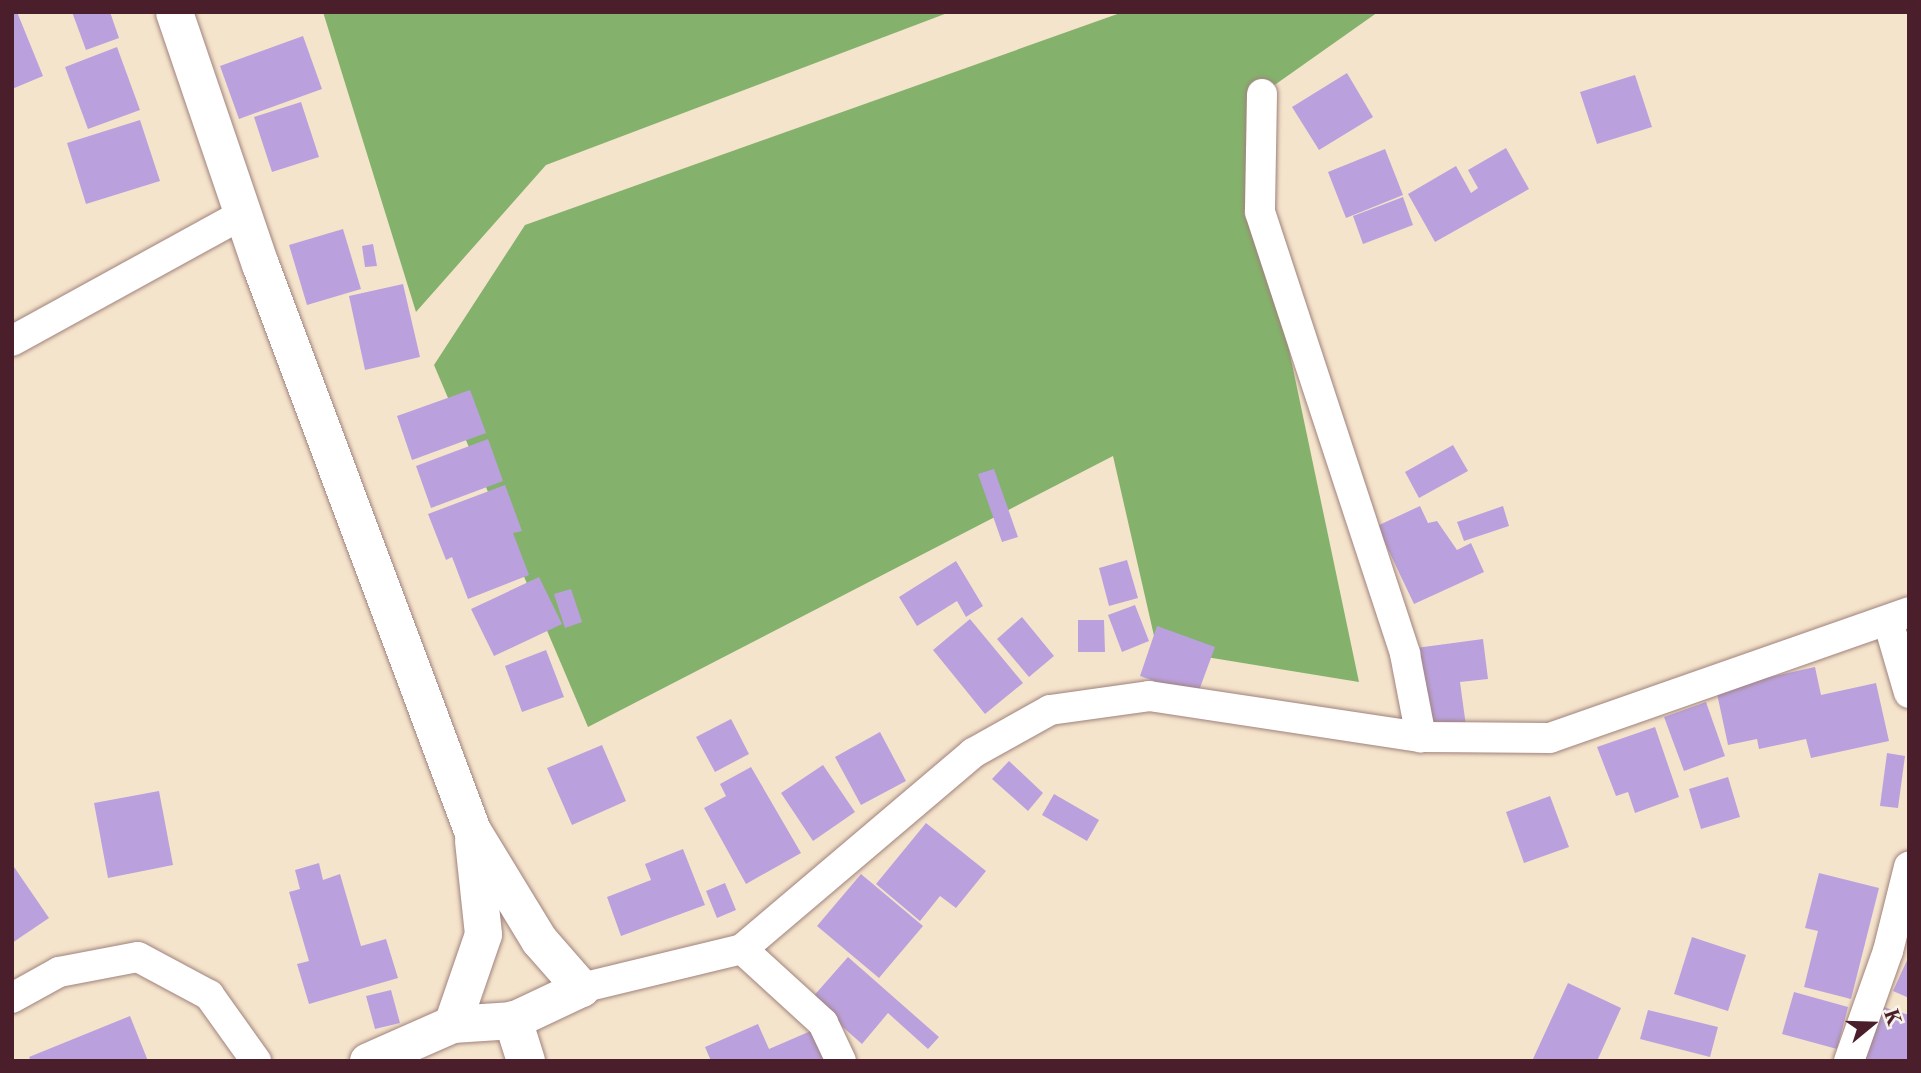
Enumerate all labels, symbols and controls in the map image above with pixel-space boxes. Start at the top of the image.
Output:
north arrow [1837,989,1907,1059]
text: K [1879,1006,1906,1028]

